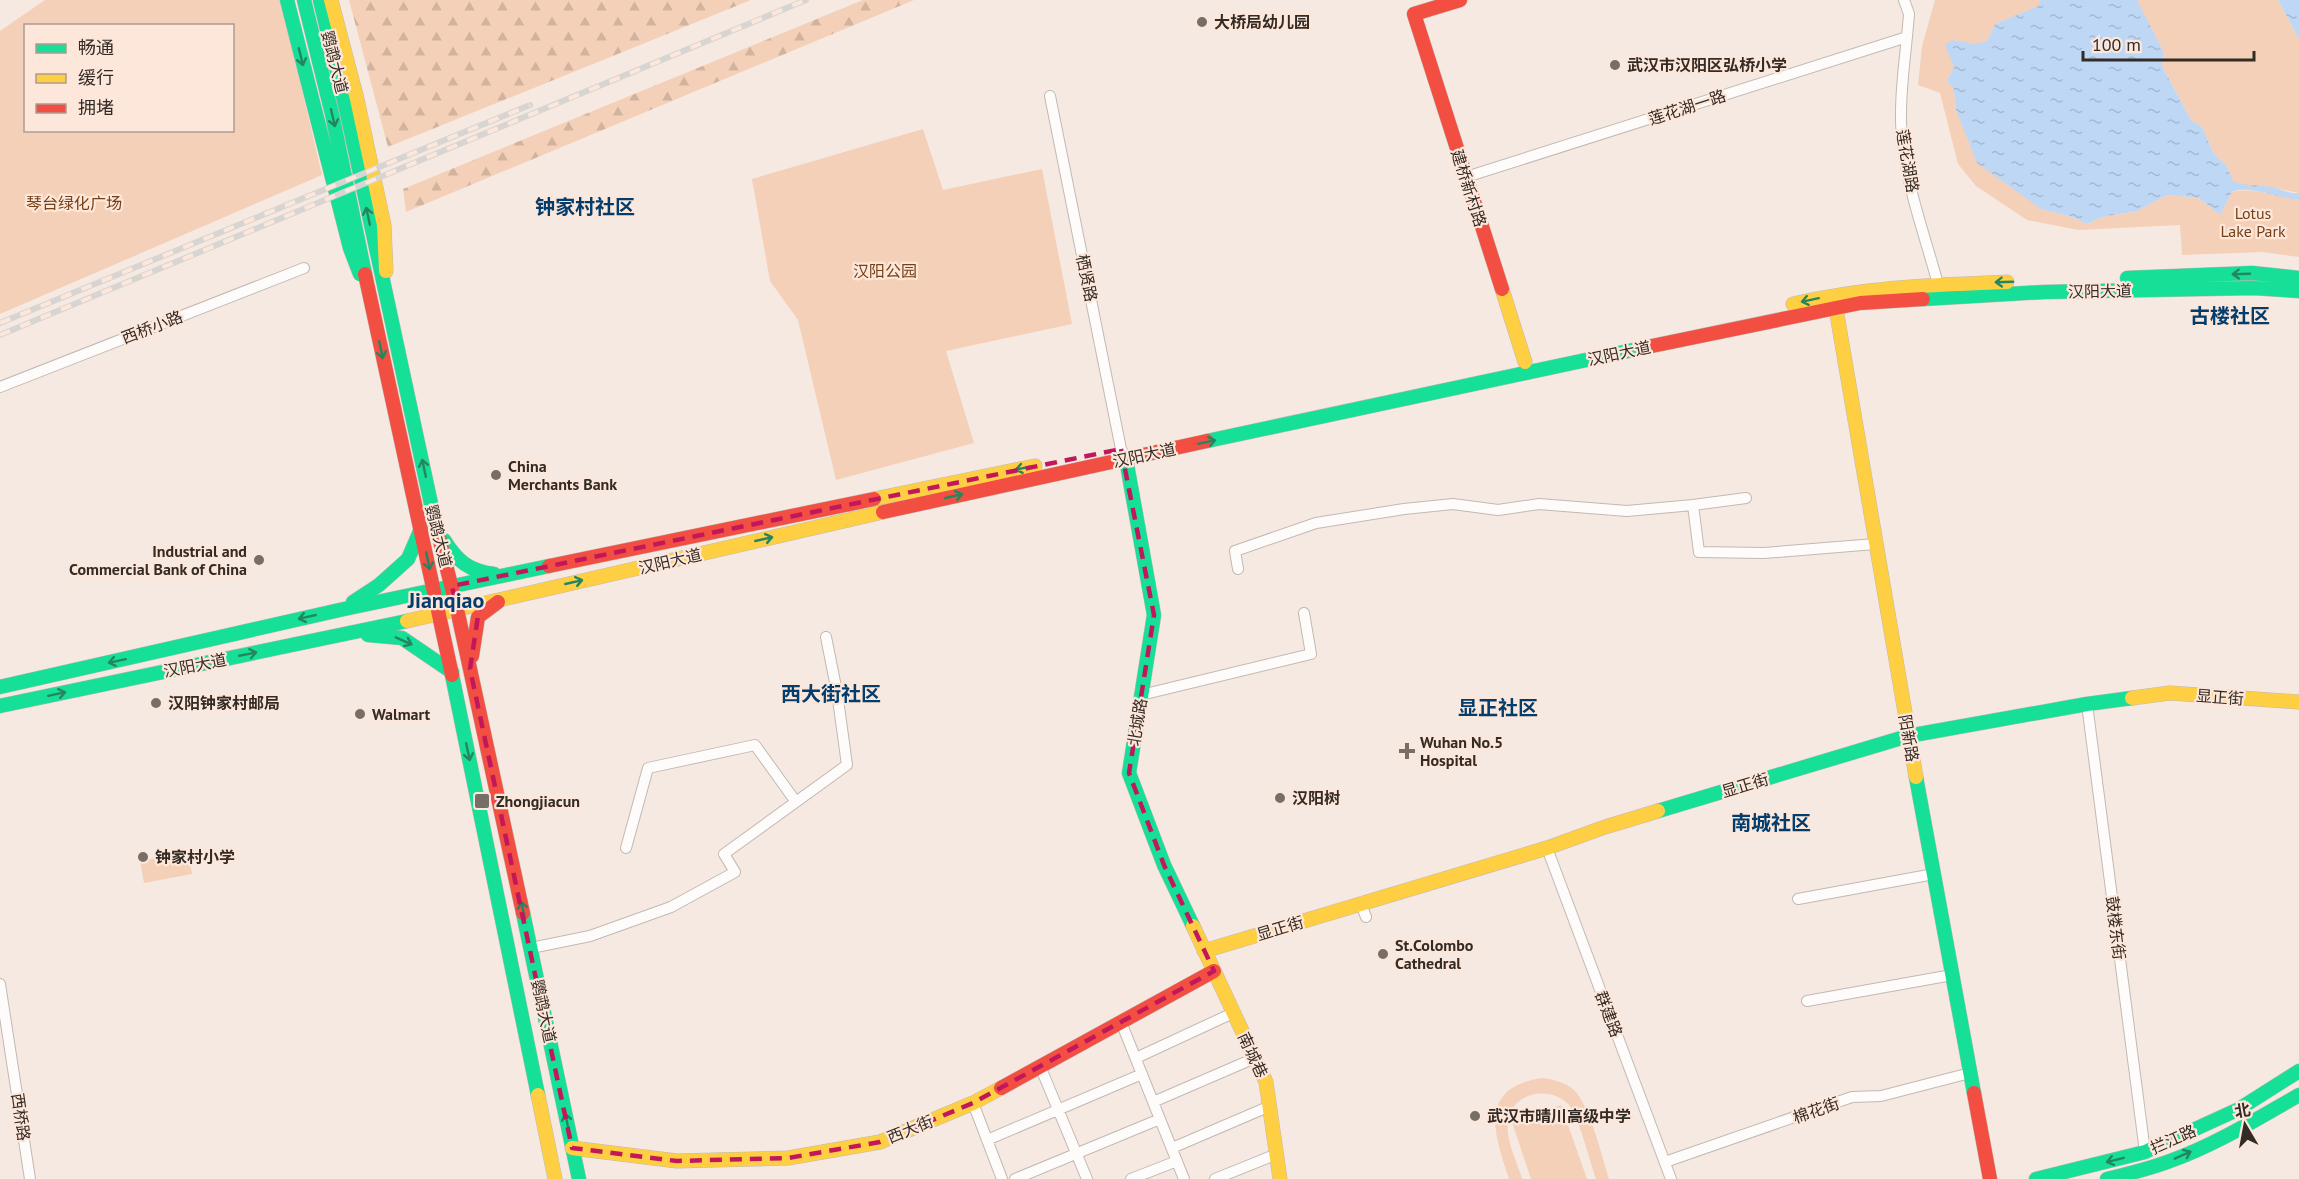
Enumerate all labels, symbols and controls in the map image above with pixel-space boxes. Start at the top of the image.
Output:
place label: 大桥局幼儿园 [1214,12,1310,32]
marker: 大桥局幼儿园 [1195,15,1209,29]
legend [24,24,234,132]
scale bar [2083,24,2254,62]
street label: 鹦鹉大道 [318,29,352,95]
text: 100 m [2092,33,2141,56]
text: 畅通 [78,36,114,59]
one-way arrow [296,47,308,66]
place label: 武汉市汉阳区弘桥小学 [1627,55,1787,75]
marker: 武汉市汉阳区弘桥小学 [1608,58,1622,72]
text: 缓行 [78,66,114,89]
street label: 莲花湖一路 [1646,85,1728,129]
text: 拥堵 [78,96,114,119]
one-way arrow [328,108,339,127]
street label: 莲花湖路 [1893,128,1923,194]
street label: 建桥新村路 [1447,147,1491,229]
park label: 琴台绿化广场 [26,193,122,213]
district label: 钟家村社区 [535,194,635,220]
park label: Lotus Lake Park [2220,203,2286,241]
one-way arrow [362,207,373,226]
street label: 栖贤路 [1072,252,1102,304]
park label: 汉阳公园 [853,261,917,281]
one-way arrow [2231,268,2251,280]
one-way arrow [1994,277,2014,288]
street label: 汉阳大道 [2068,280,2132,302]
one-way arrow [1801,295,1820,307]
district label: 古楼社区 [2190,303,2270,329]
street label: 西桥小路 [119,306,185,348]
street label: 汉阳大道 [1586,337,1652,369]
one-way arrow [376,340,387,359]
one-way arrow [1197,435,1216,447]
street label: 汉阳大道 [1111,439,1177,471]
place label: China Merchants Bank [508,456,617,494]
one-way arrow [418,459,429,478]
one-way arrow [1015,463,1034,474]
marker: China Merchants Bank [489,468,503,482]
one-way arrow [945,490,964,502]
street label: 鹦鹉大道 [422,503,456,569]
one-way arrow [754,533,773,545]
place label: Industrial and Commercial Bank of China [69,541,247,579]
street label: 汉阳大道 [637,544,703,578]
one-way arrow [423,551,434,570]
marker: Industrial and Commercial Bank of China [252,553,266,567]
one-way arrow [564,576,583,587]
district label: Jianqiao [407,586,484,614]
one-way arrow [297,612,317,623]
one-way arrow [394,636,412,647]
one-way arrow [238,648,257,659]
street label: 汉阳大道 [162,649,228,681]
one-way arrow [107,656,126,668]
district label: 西大街社区 [781,681,881,707]
street label: 显正街 [2195,685,2245,709]
one-way arrow [47,688,67,699]
place label: 汉阳钟家村邮局 [168,693,280,713]
district label: 显正社区 [1458,695,1538,721]
marker: 汉阳钟家村邮局 [149,696,163,710]
street label: 北城路 [1123,697,1151,747]
place label: Walmart [372,704,431,724]
marker: Walmart [353,707,367,721]
street label: 阳新路 [1895,713,1923,763]
place label: Wuhan No.5 Hospital [1420,732,1503,770]
one-way arrow [463,741,474,761]
marker: Wuhan No.5 Hospital [1398,742,1416,760]
street label: 显正街 [1719,768,1771,802]
place label: 汉阳树 [1292,788,1340,808]
place label: Zhongjiacun [496,791,580,811]
marker: 汉阳树 [1273,791,1287,805]
marker: Zhongjiacun [473,792,491,810]
district label: 南城社区 [1731,810,1811,836]
place label: 钟家村小学 [155,847,235,867]
marker: 钟家村小学 [136,850,150,864]
street label: 鼓楼东街 [2102,895,2130,961]
one-way arrow [517,901,528,921]
street label: 显正街 [1254,911,1306,945]
place label: St.Colombo Cathedral [1395,935,1474,973]
marker: St.Colombo Cathedral [1376,947,1390,961]
street label: 鹦鹉大道 [528,978,560,1044]
street label: 群建路 [1591,988,1627,1040]
street label: 南城巷 [1234,1029,1272,1081]
street label: 西桥路 [8,1092,34,1142]
street label: 棉花街 [1790,1093,1842,1127]
north arrow [2215,1095,2275,1155]
text: 北 [2233,1099,2252,1121]
place label: 武汉市晴川高级中学 [1487,1106,1631,1126]
marker: 武汉市晴川高级中学 [1468,1109,1482,1123]
street label: 西大街 [884,1111,936,1147]
one-way arrow [561,1113,572,1132]
street label: 拦江路 [2147,1120,2199,1158]
one-way arrow [2173,1149,2192,1160]
one-way arrow [2106,1154,2125,1166]

